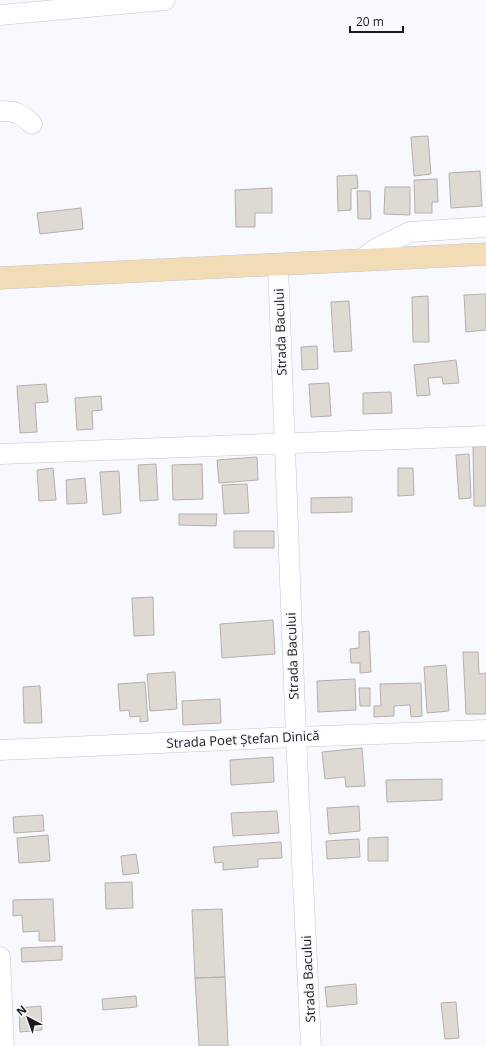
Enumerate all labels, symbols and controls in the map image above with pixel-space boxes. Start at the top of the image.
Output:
scale bar [350,8,403,34]
text: 20 m [356,13,384,30]
street label: Strada Bacului [269,288,291,376]
street label: Strada Bacului [281,612,303,700]
street label: Strada Poet Ștefan Dinică [166,726,320,752]
street label: Strada Bacului [297,935,319,1023]
north arrow [8,998,48,1038]
text: N [13,1001,29,1019]

